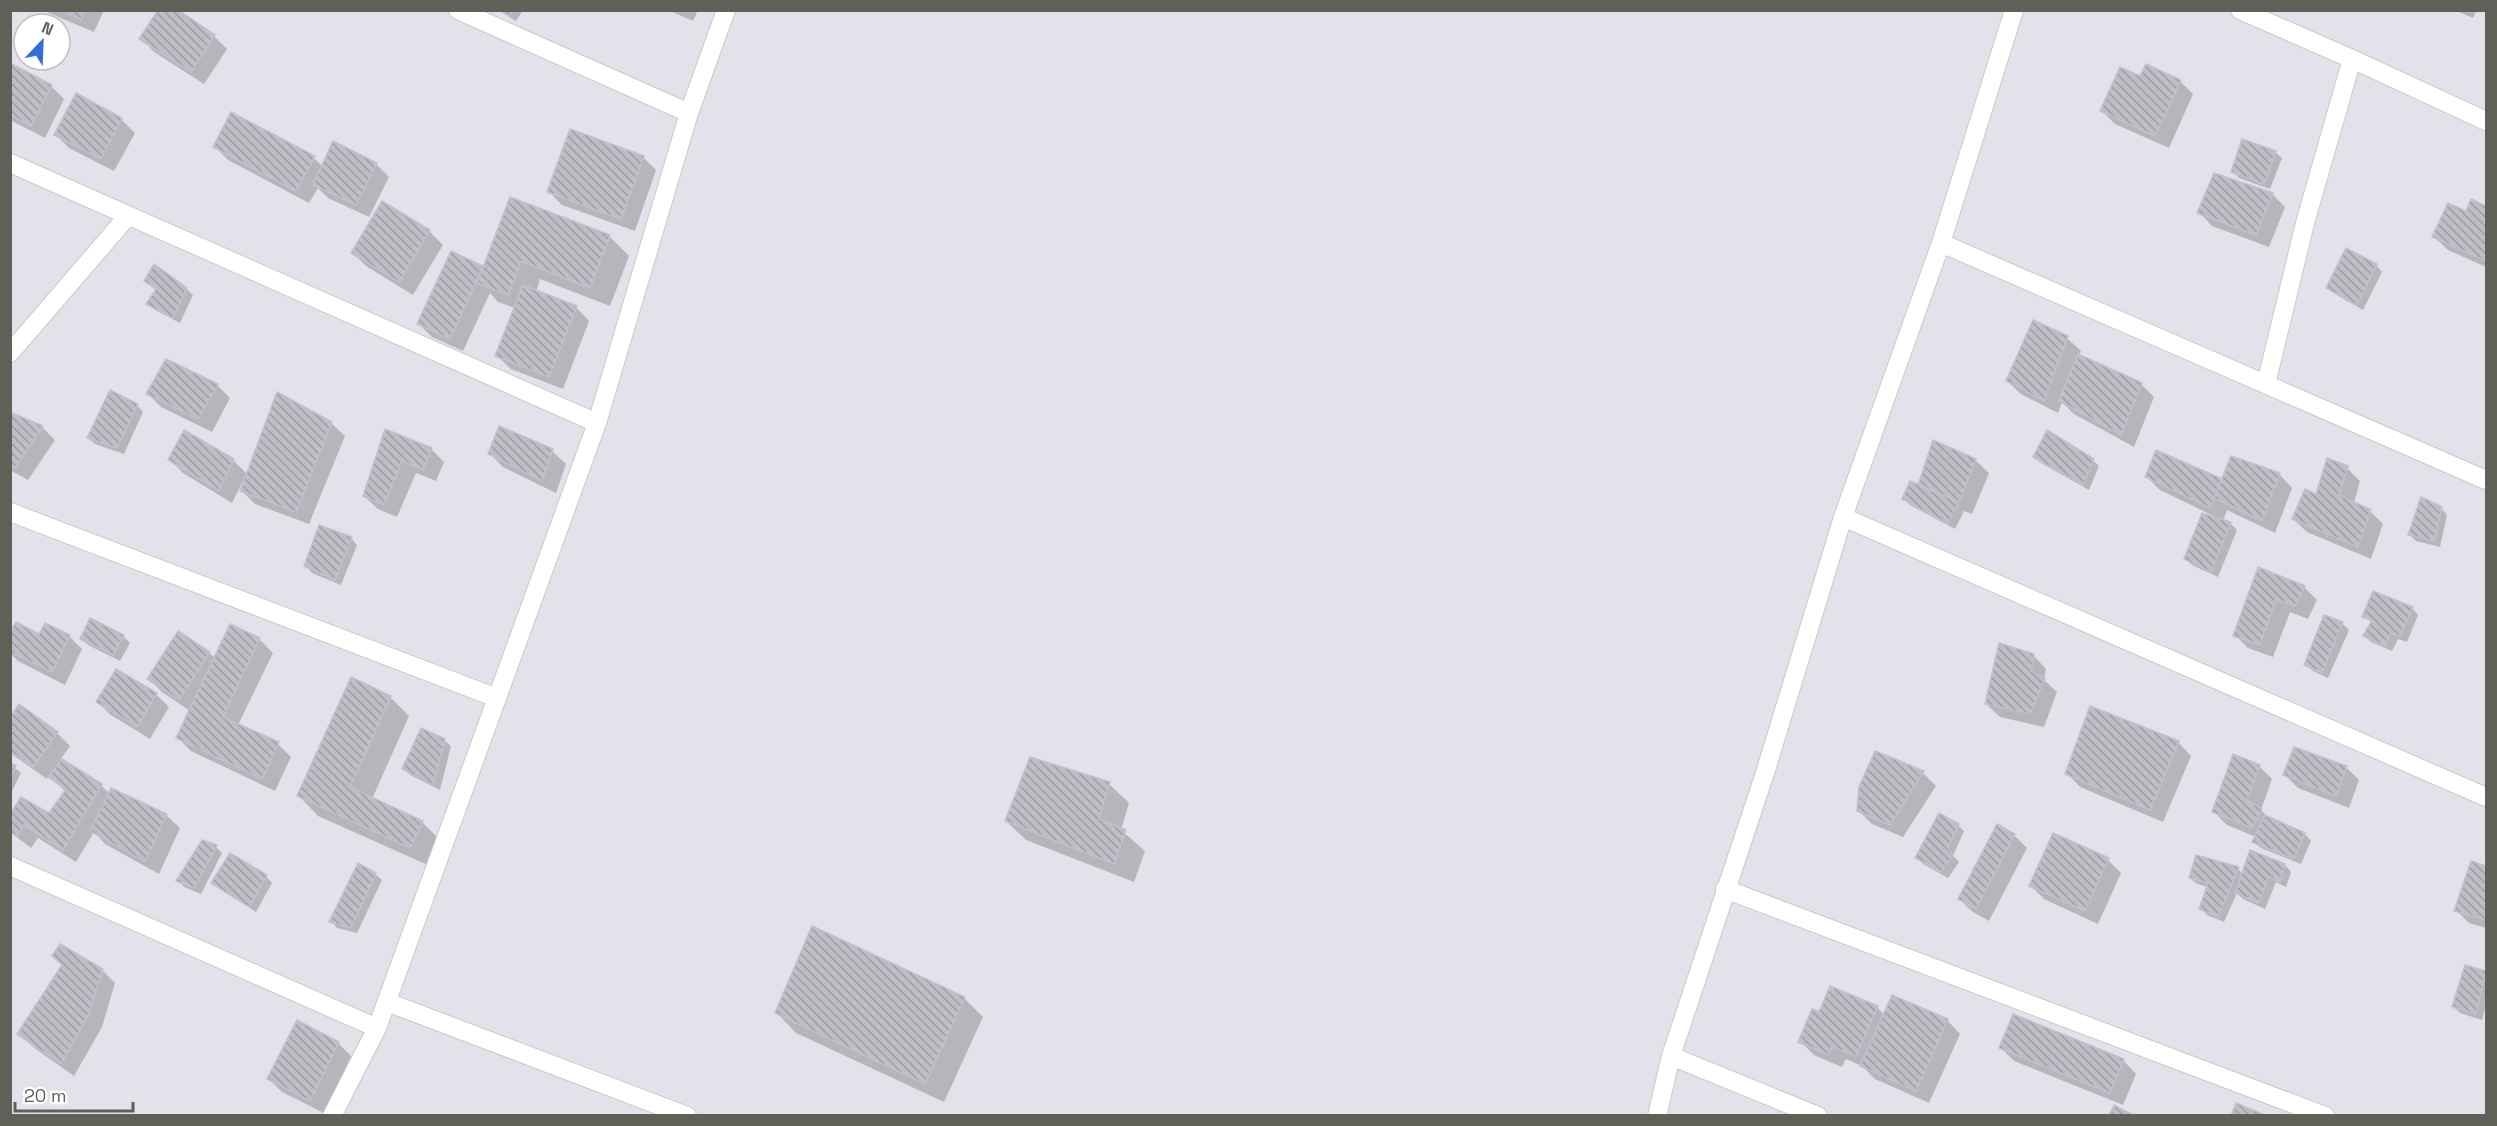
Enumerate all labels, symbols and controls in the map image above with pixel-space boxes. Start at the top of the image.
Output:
north arrow [12,12,72,72]
text: N [39,17,57,40]
scale bar [15,1075,134,1113]
text: 20 m [24,1084,67,1107]

